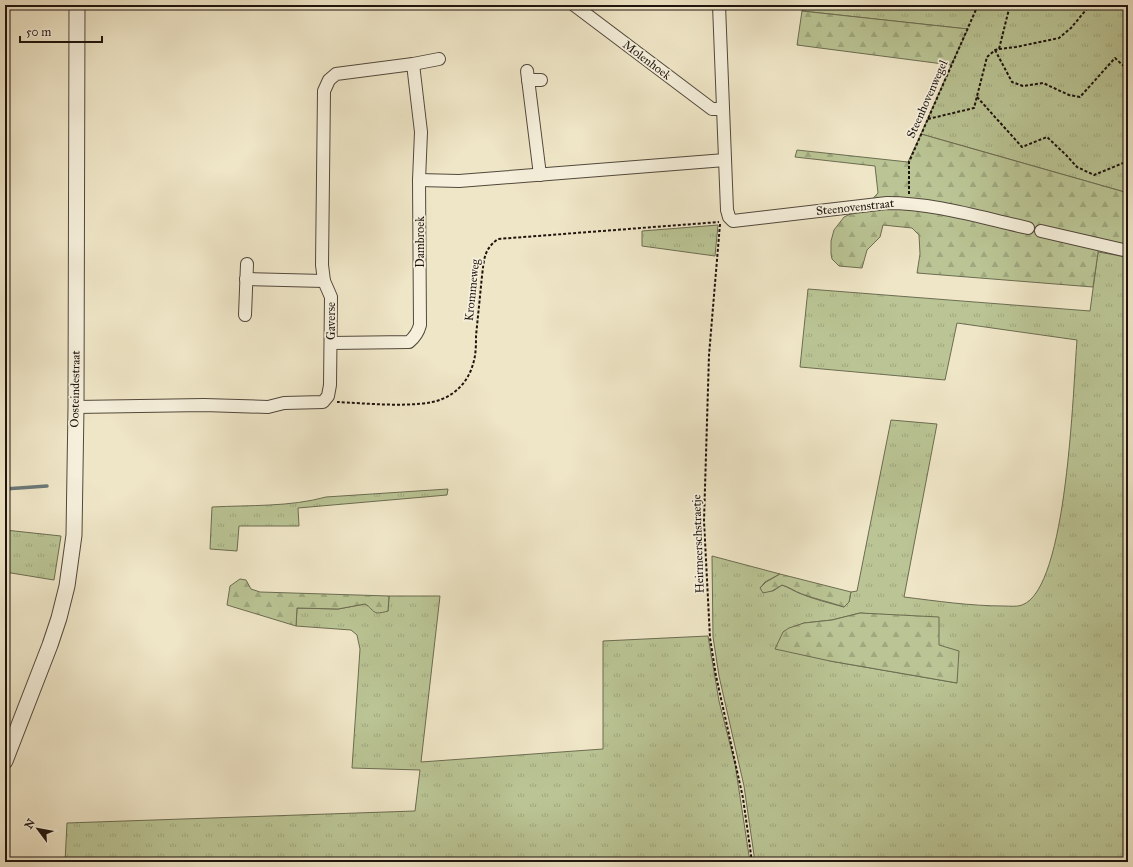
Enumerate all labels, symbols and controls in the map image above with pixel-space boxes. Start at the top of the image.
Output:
scale bar [20,18,102,44]
text: 50 m [26,25,51,39]
street label: Molenhoek [620,37,674,83]
street label: Steenhovenwegel [904,57,952,141]
street label: Steenovenstraat [815,196,895,218]
street label: Dambroek [413,216,427,268]
street label: Krommeweg [462,258,483,322]
street label: Gaverse [324,302,338,340]
street label: Oosteindestraat [67,350,83,428]
street label: Heirmeerschstraetje [689,494,707,594]
north arrow [18,809,58,849]
text: N [22,816,38,831]

